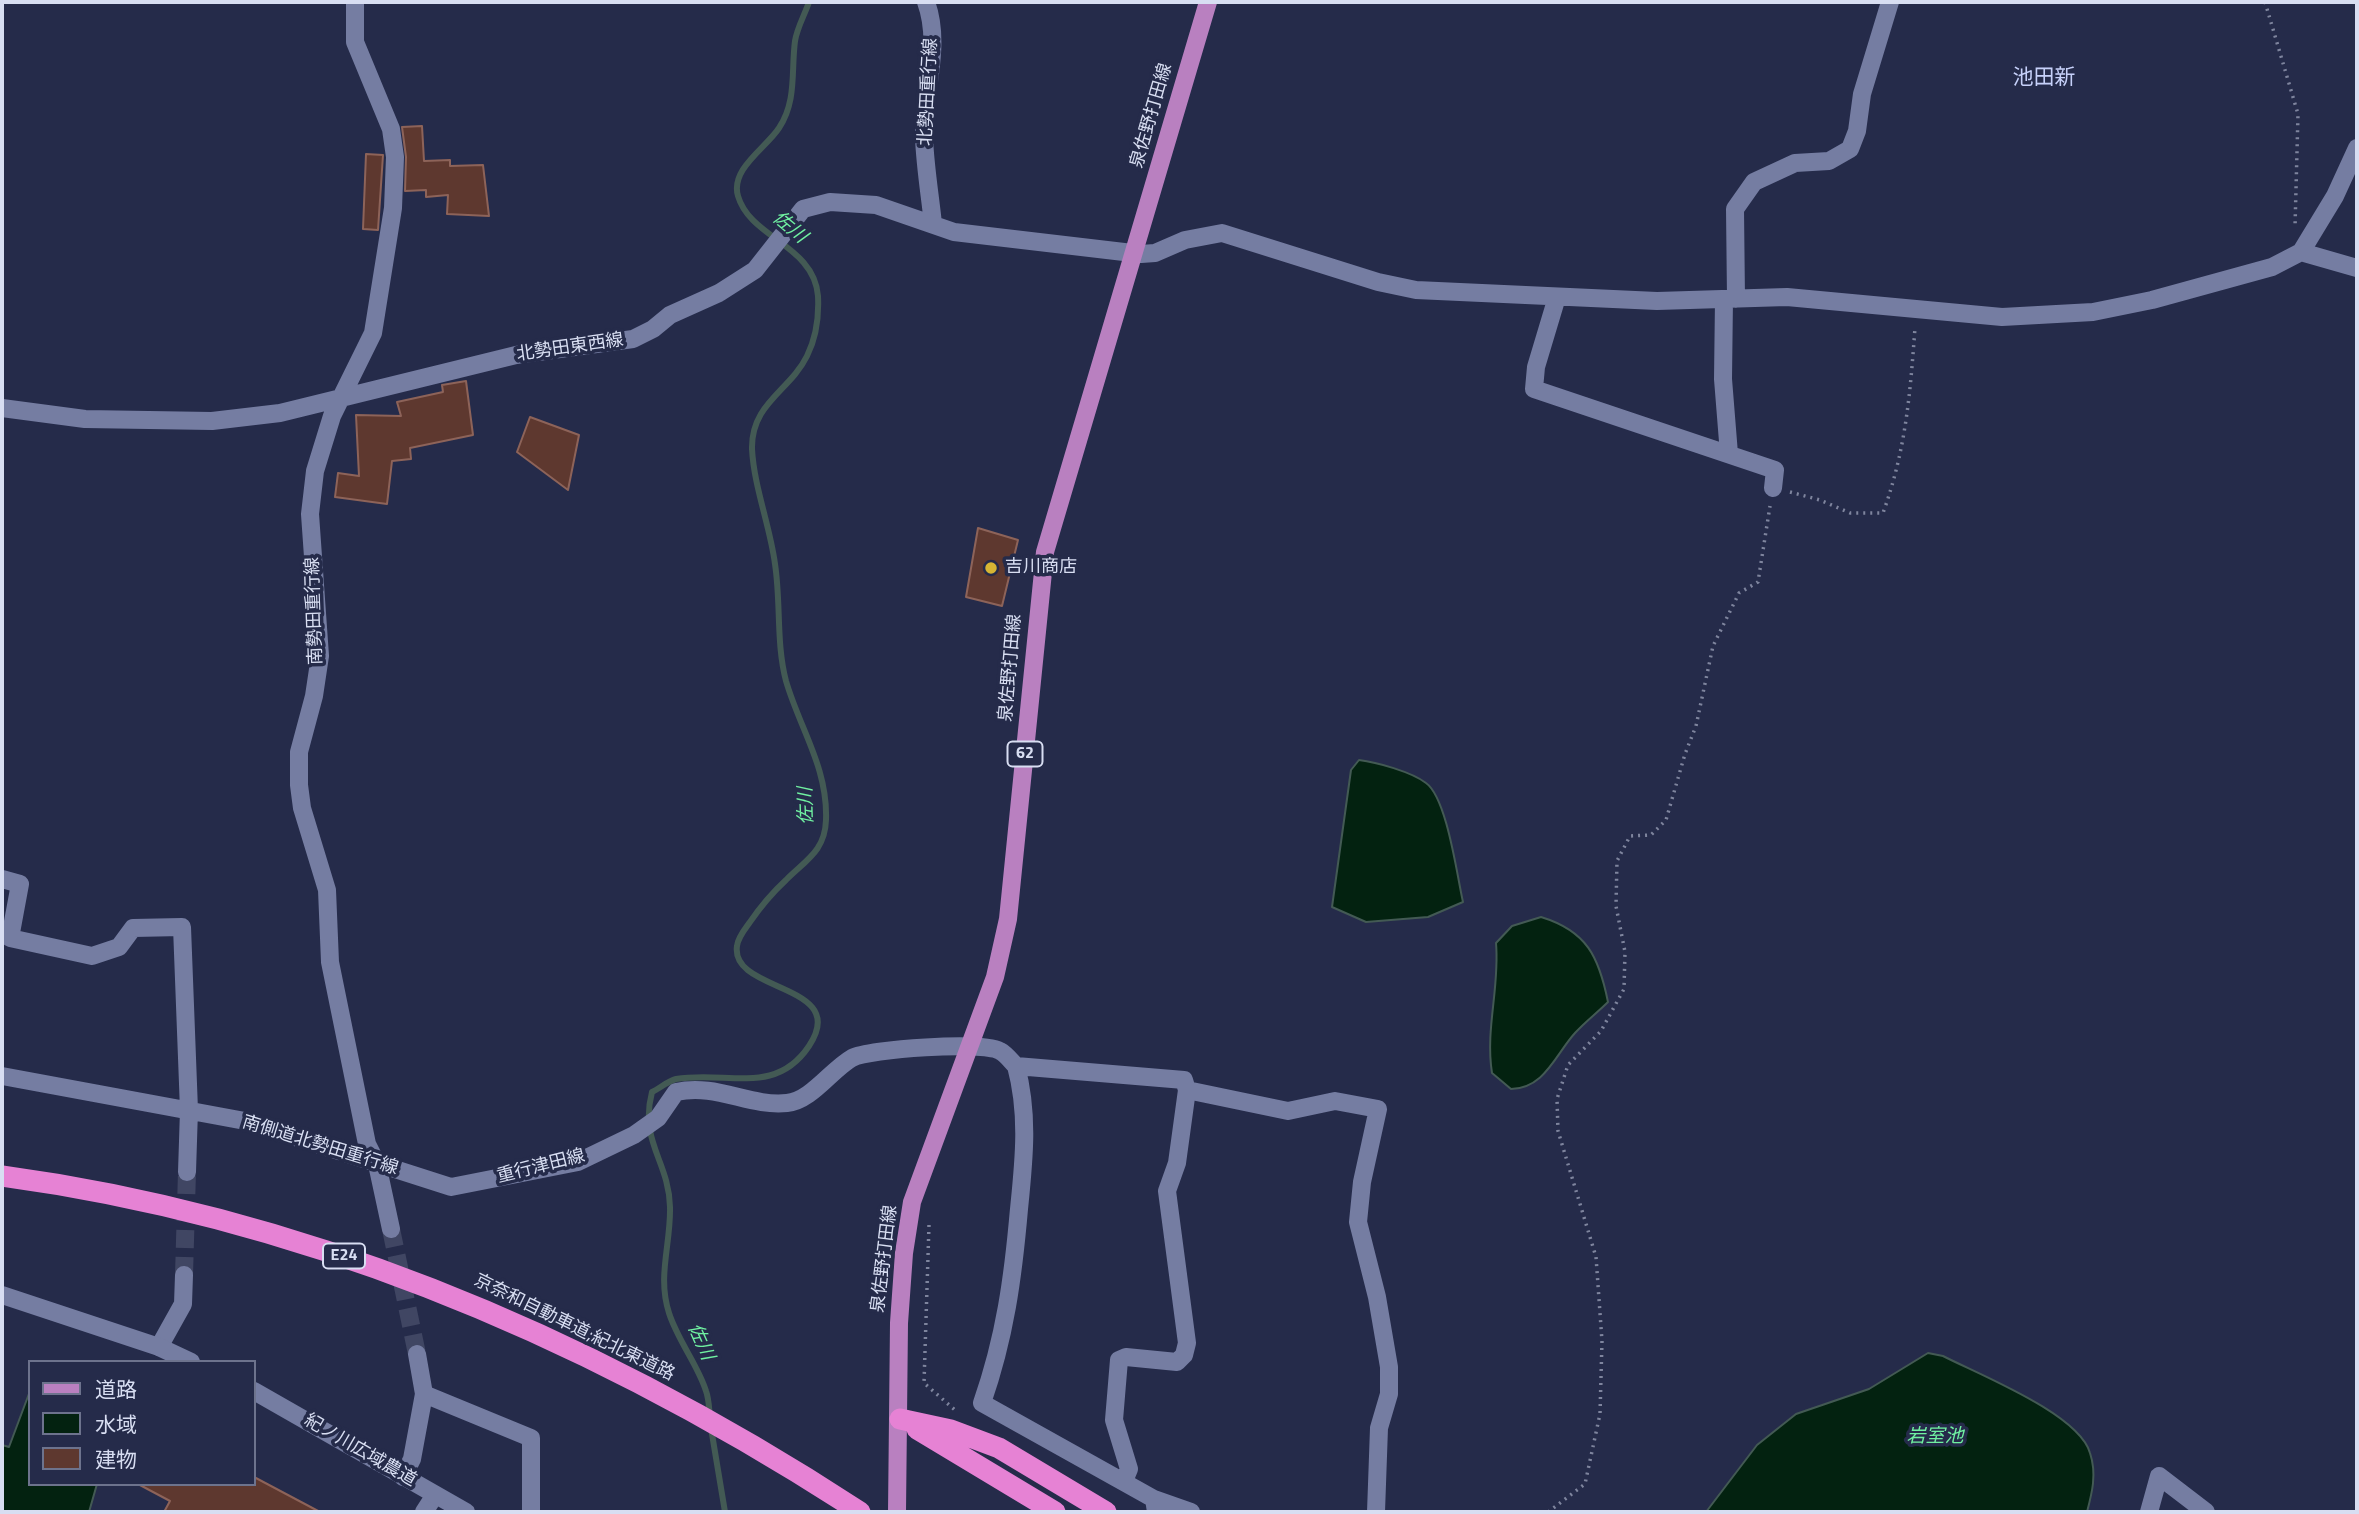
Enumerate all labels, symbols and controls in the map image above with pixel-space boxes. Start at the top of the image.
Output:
street label: 北勢田重行線 [915,38,943,146]
street label: 泉佐野打田線 [1127,61,1177,171]
district label: 池田新 [2013,66,2075,92]
water label: 佐川 [767,207,811,249]
street label: 北勢田東西線 [515,330,625,366]
street label: 南勢田重行線 [302,557,328,665]
place label: 吉川商店 [1005,557,1077,579]
marker: 吉川商店 [983,560,999,576]
street label: 泉佐野打田線 [996,613,1026,723]
road number: 62 [1007,741,1042,766]
water label: 佐川 [795,787,819,825]
street label: 南側道北勢田重行線 [239,1112,401,1180]
street label: 重行津田線 [495,1146,587,1188]
street label: 泉佐野打田線 [868,1204,902,1314]
road number: E24 [323,1244,365,1268]
street label: 京奈和自動車道;紀北東道路 [470,1270,678,1386]
water label: 佐川 [682,1320,718,1364]
legend [28,1360,256,1486]
text: 道路 [95,1373,137,1405]
text: 水域 [95,1408,137,1440]
street label: 紀ノ川広域農道 [300,1410,420,1492]
water label: 岩室池 [1907,1426,1963,1448]
text: 建物 [95,1443,137,1475]

